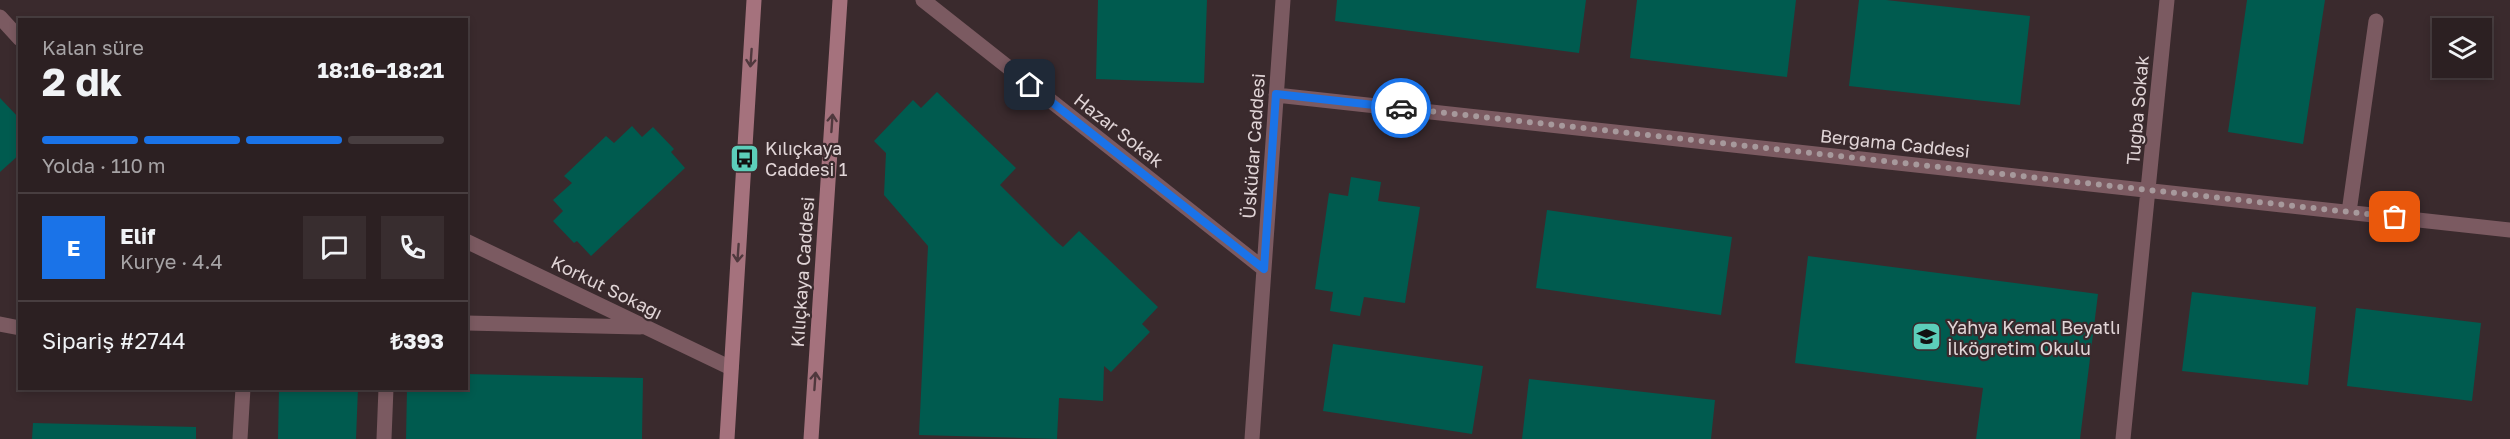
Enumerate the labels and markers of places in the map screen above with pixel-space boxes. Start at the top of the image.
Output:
pin [1004,59,1055,110]
place label: Kılıçkaya Caddesi 1 [765,137,848,180]
bus stop icon: Kılıçkaya Caddesi 1 [728,142,760,174]
pin [2369,191,2420,242]
place label: Yahya Kemal Beyatlı İlköğretim Okulu [1947,316,2120,359]
school or university icon: Yahya Kemal Beyatlı İlköğretim Okulu [1910,321,1942,353]

